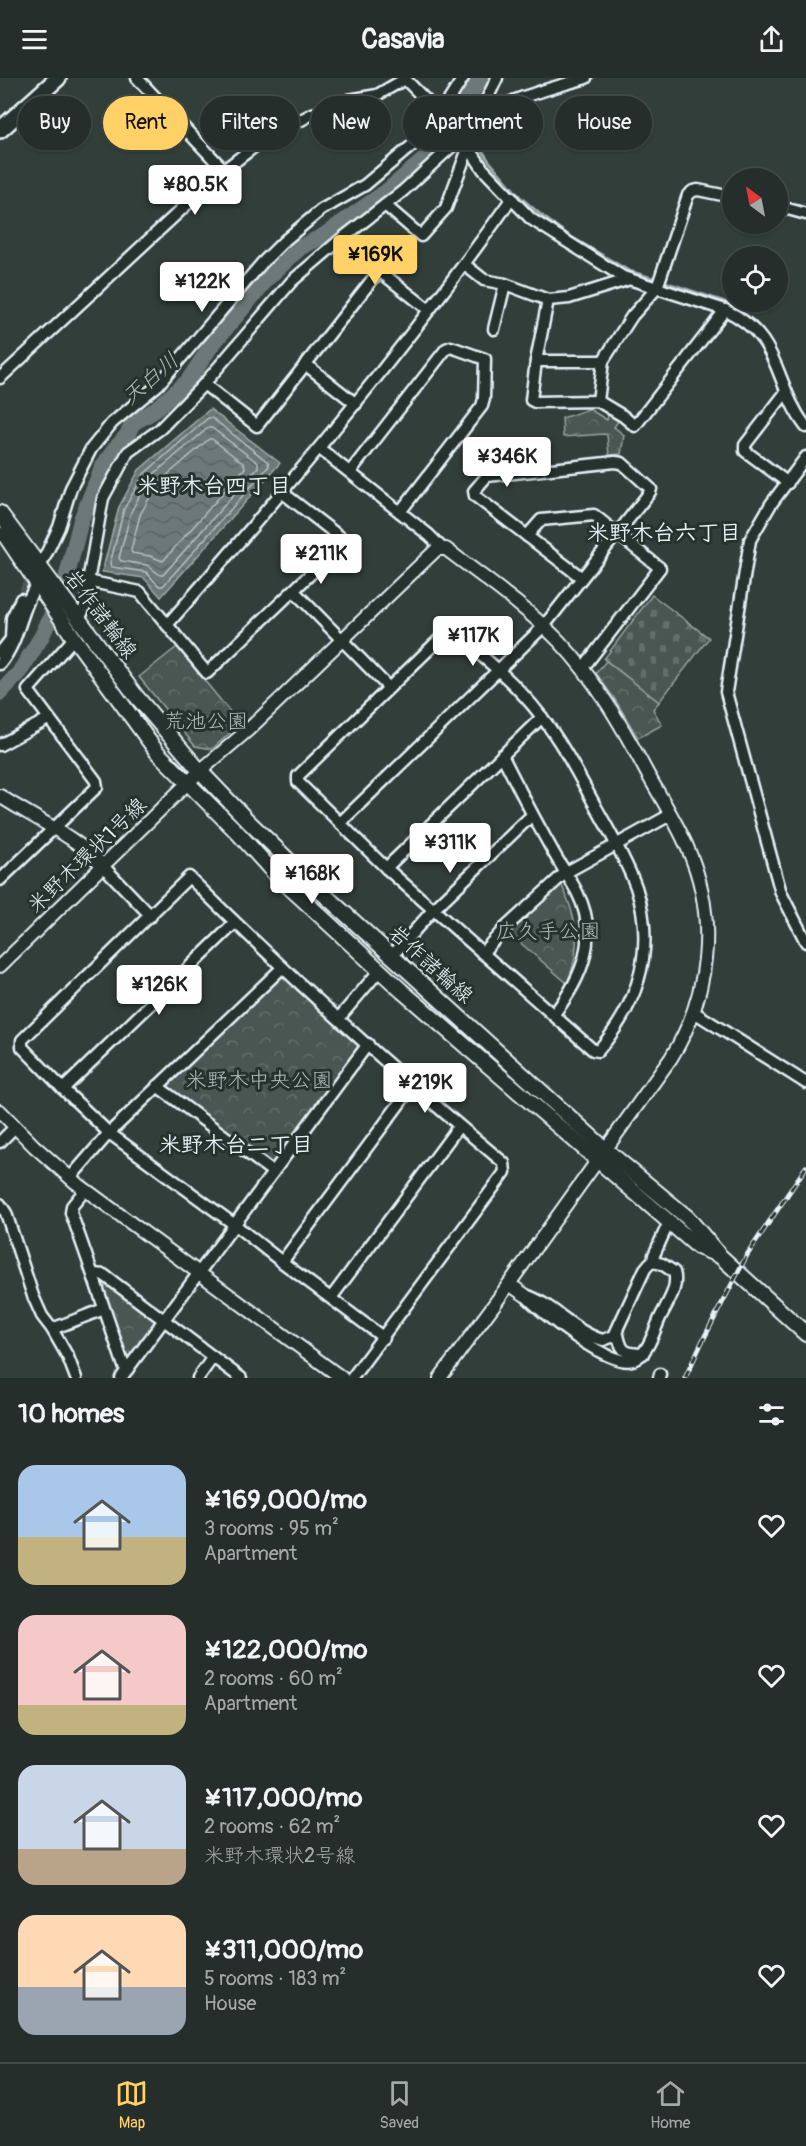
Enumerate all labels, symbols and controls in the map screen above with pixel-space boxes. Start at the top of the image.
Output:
icon: menu [18,23,51,56]
text: Casavia [361,23,445,56]
icon: share [755,23,788,56]
chip: Buy [18,96,91,150]
chip: Rent [103,96,188,150]
chip: Filters [200,96,299,150]
chip: New [311,96,391,150]
chip: Apartment [403,96,543,150]
chip: House [555,96,652,150]
pin: ¥80.5K [146,165,244,216]
north arrow [722,168,788,234]
map controls [722,168,788,312]
text: ¥80.5K [163,172,227,197]
pin: ¥169K [333,235,417,286]
text: ¥169K [347,242,403,267]
button: locate [722,246,788,312]
pin: ¥122K [160,262,244,313]
text: ¥122K [174,269,230,294]
water label: 天白川 [117,347,185,411]
pin: ¥346K [465,437,549,488]
text: ¥346K [477,444,537,469]
district label: 米野木台四丁目 [137,472,291,500]
district label: 米野木台六丁目 [587,519,741,547]
pin: ¥211K [279,534,363,585]
text: ¥211K [295,541,347,566]
street label: 岩作諸輪線 [58,564,143,664]
pin: ¥117K [431,616,515,667]
text: ¥117K [447,623,499,648]
park label: 荒池公園 [164,708,248,735]
street label: 米野木環状1号線 [22,792,153,919]
pin: ¥311K [408,823,492,874]
text: ¥311K [424,830,476,855]
pin: ¥168K [270,854,354,905]
text: ¥168K [284,861,340,886]
park label: 広久手公園 [496,918,601,945]
street label: 岩作諸輪線 [383,919,479,1010]
pin: ¥126K [117,965,201,1016]
text: ¥126K [131,972,187,997]
pin: ¥219K [383,1063,467,1114]
park label: 米野木中央公園 [186,1067,333,1094]
text: ¥219K [397,1070,453,1095]
district label: 米野木台二丁目 [159,1131,313,1159]
text: 10 homes [18,1398,124,1430]
icon: filters [755,1398,788,1431]
text: ¥169,000/mo [204,1484,367,1516]
icon: home [66,1489,138,1561]
icon: heart [755,1509,788,1542]
text: 3 rooms · 95 m² [204,1516,339,1541]
text: Apartment [204,1541,297,1566]
text: ¥122,000/mo [204,1634,368,1666]
icon: home [66,1639,138,1711]
icon: heart [755,1659,788,1692]
text: 2 rooms · 60 m² [204,1666,343,1691]
text: Apartment [204,1691,297,1716]
text: ¥117,000/mo [204,1782,362,1814]
icon: home [66,1789,138,1861]
icon: heart [755,1809,788,1842]
text: 2 rooms · 62 m² [204,1814,340,1839]
text: 米野木環状2号線 [204,1843,355,1868]
text: ¥311,000/mo [204,1934,363,1966]
icon: home [66,1939,138,2011]
icon: heart [755,1959,788,1992]
text: 5 rooms · 183 m² [204,1966,346,1991]
text: House [204,1991,256,2016]
tab: Map [115,2077,148,2133]
tab: Saved [379,2077,419,2133]
tab: Home [650,2077,691,2133]

